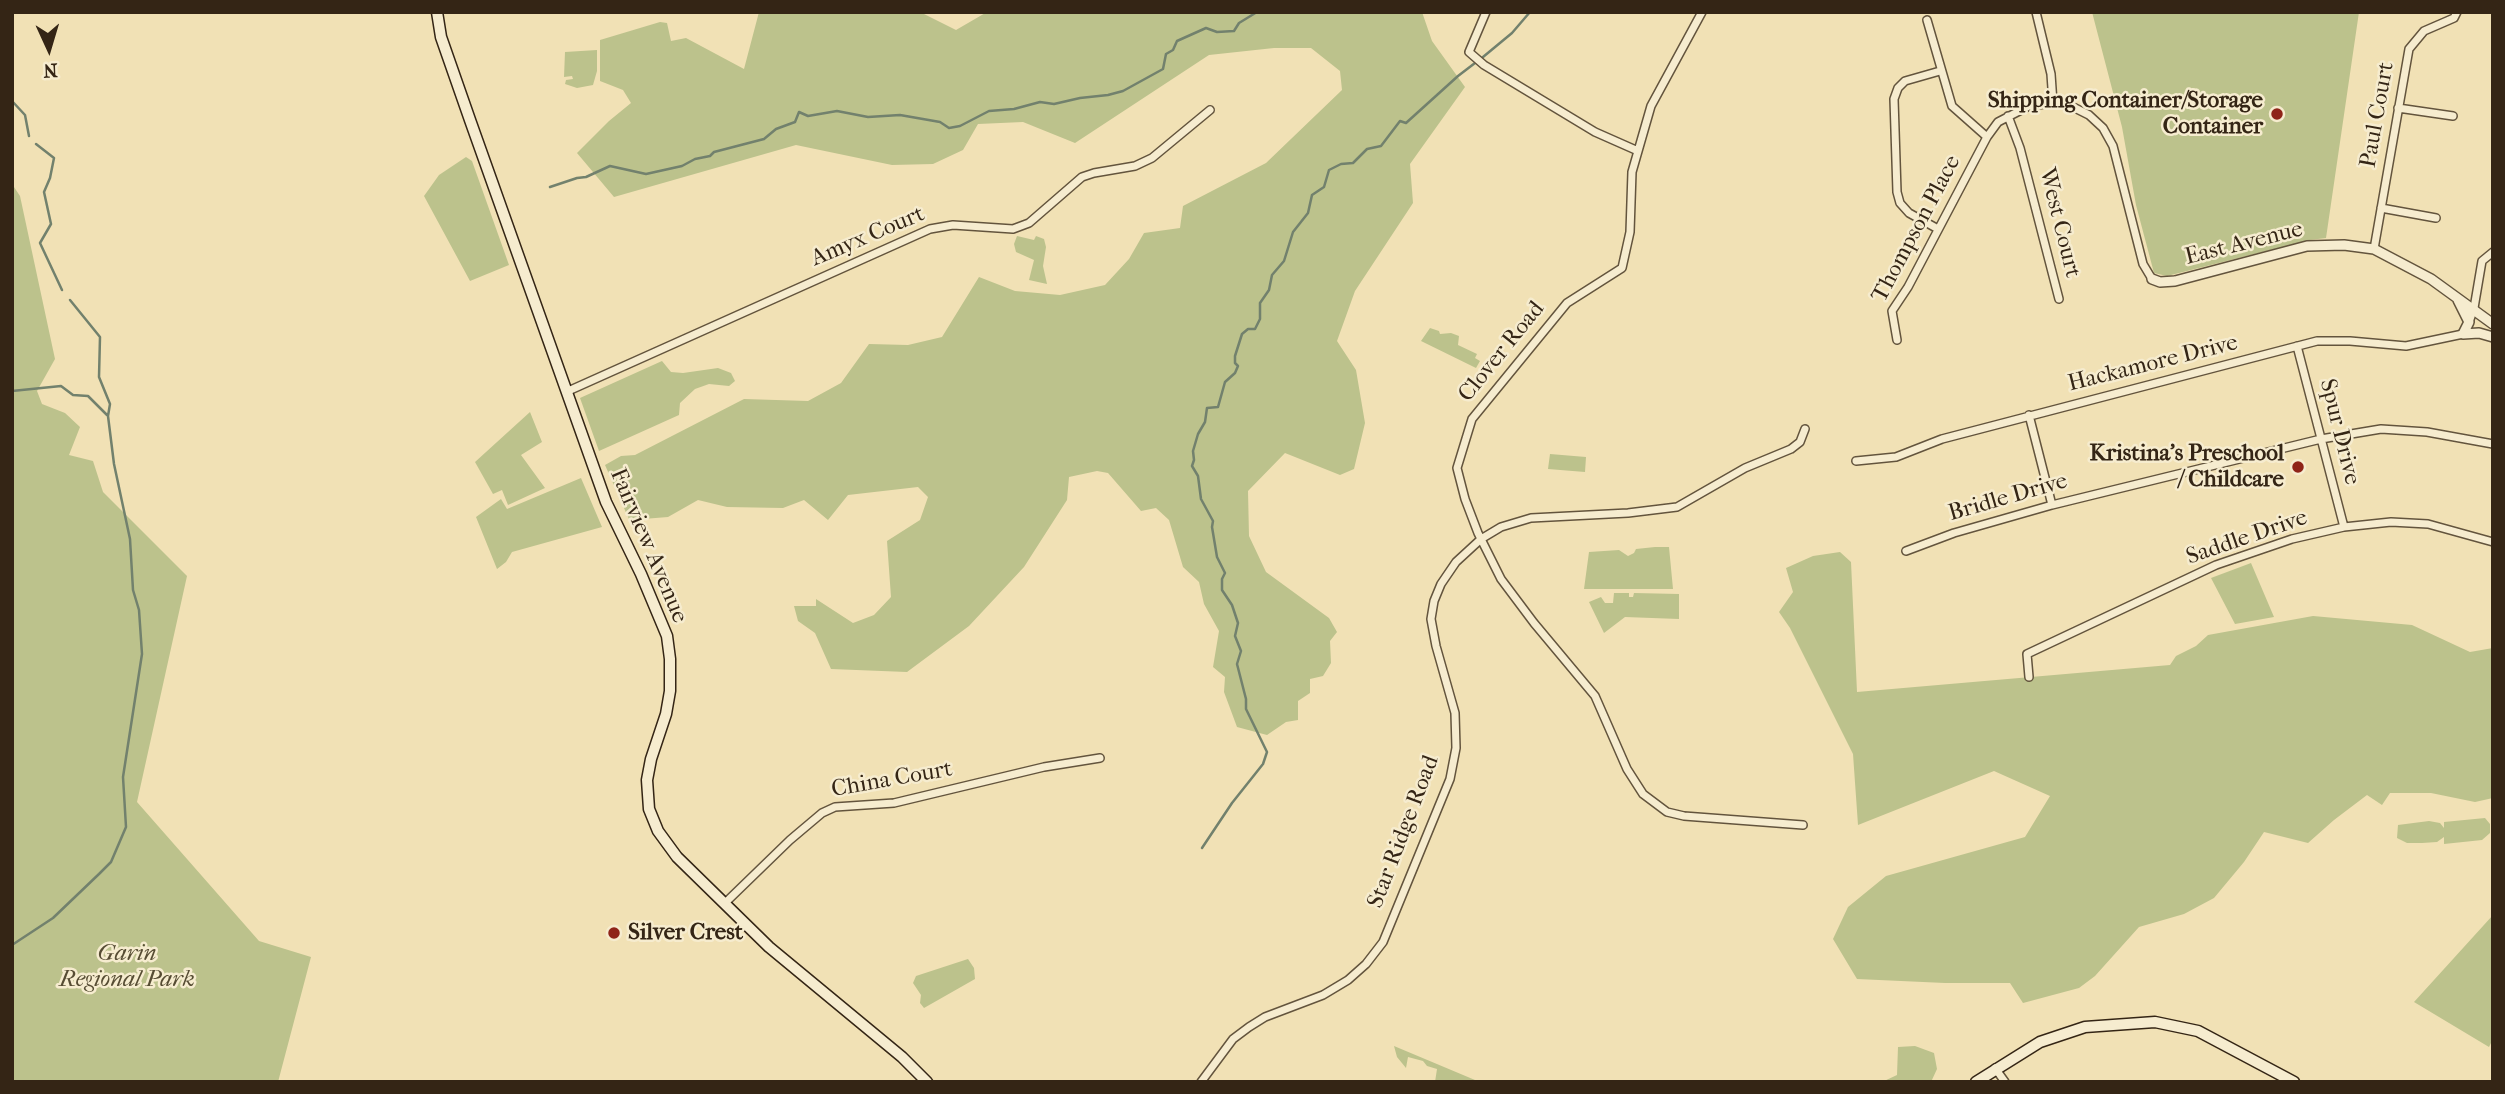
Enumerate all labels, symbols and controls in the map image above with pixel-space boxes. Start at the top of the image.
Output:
north arrow [14,14,84,84]
text: N [43,58,58,81]
street label: Paul Court [2355,60,2401,170]
place label: Shipping Container/Storage Container [1988,87,2263,141]
marker: Shipping Container/Storage Container [2269,106,2285,122]
street label: Thompson Place [1867,151,1967,307]
street label: West Court [2032,165,2086,281]
street label: Amyx Court [807,201,929,273]
street label: East Avenue [2182,216,2306,272]
street label: Clover Road [1453,296,1551,408]
street label: Hackamore Drive [2065,330,2241,398]
street label: Spur Drive [2313,376,2365,488]
place label: Kristina's Preschool / Childcare [2089,440,2284,494]
marker: Kristina's Preschool / Childcare [2290,459,2306,475]
street label: Fairview Avenue [603,465,693,627]
street label: Bridle Drive [1945,468,2071,528]
street label: Saddle Drive [2183,504,2311,572]
street label: Star Ridge Road [1362,752,1446,912]
street label: China Court [829,756,955,804]
place label: Silver Crest [628,919,743,947]
marker: Silver Crest [606,925,622,941]
park label: Garin Regional Park [59,940,195,994]

